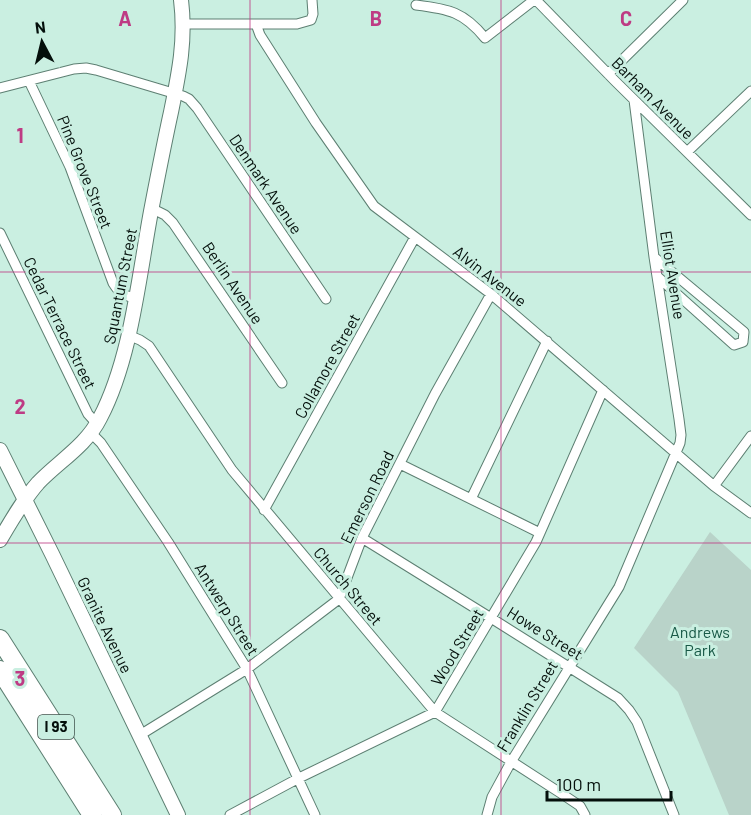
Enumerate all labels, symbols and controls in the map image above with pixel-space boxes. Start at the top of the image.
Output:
text: A [118,6,132,30]
text: B [370,6,382,30]
text: C [620,6,632,30]
north arrow [12,12,72,72]
text: N [34,17,47,37]
street label: Barham Avenue [608,53,698,143]
street label: Pine Grove Street [54,112,117,231]
text: 1 [16,123,24,147]
street label: Denmark Avenue [226,130,307,237]
street label: Squantum Street [99,226,140,346]
street label: Elliot Avenue [657,229,690,321]
street label: Berlin Avenue [199,238,268,327]
street label: Alvin Avenue [450,241,531,310]
street label: Cedar Terrace Street [20,254,101,392]
street label: Collamore Street [290,310,363,422]
text: 2 [14,394,26,418]
street label: Emerson Road [336,447,397,546]
street label: Church Street [310,543,387,629]
street label: Antwerp Street [191,559,263,659]
street label: Granite Avenue [74,574,137,676]
street label: Howe Street [504,602,587,663]
street label: Wood Street [426,605,487,689]
park label: Andrews Park [670,622,730,659]
street label: Franklin Street [492,657,561,755]
text: 3 [15,666,25,690]
road number: I 93 [38,715,74,739]
scale bar [547,764,672,802]
text: 100 m [556,773,601,795]

